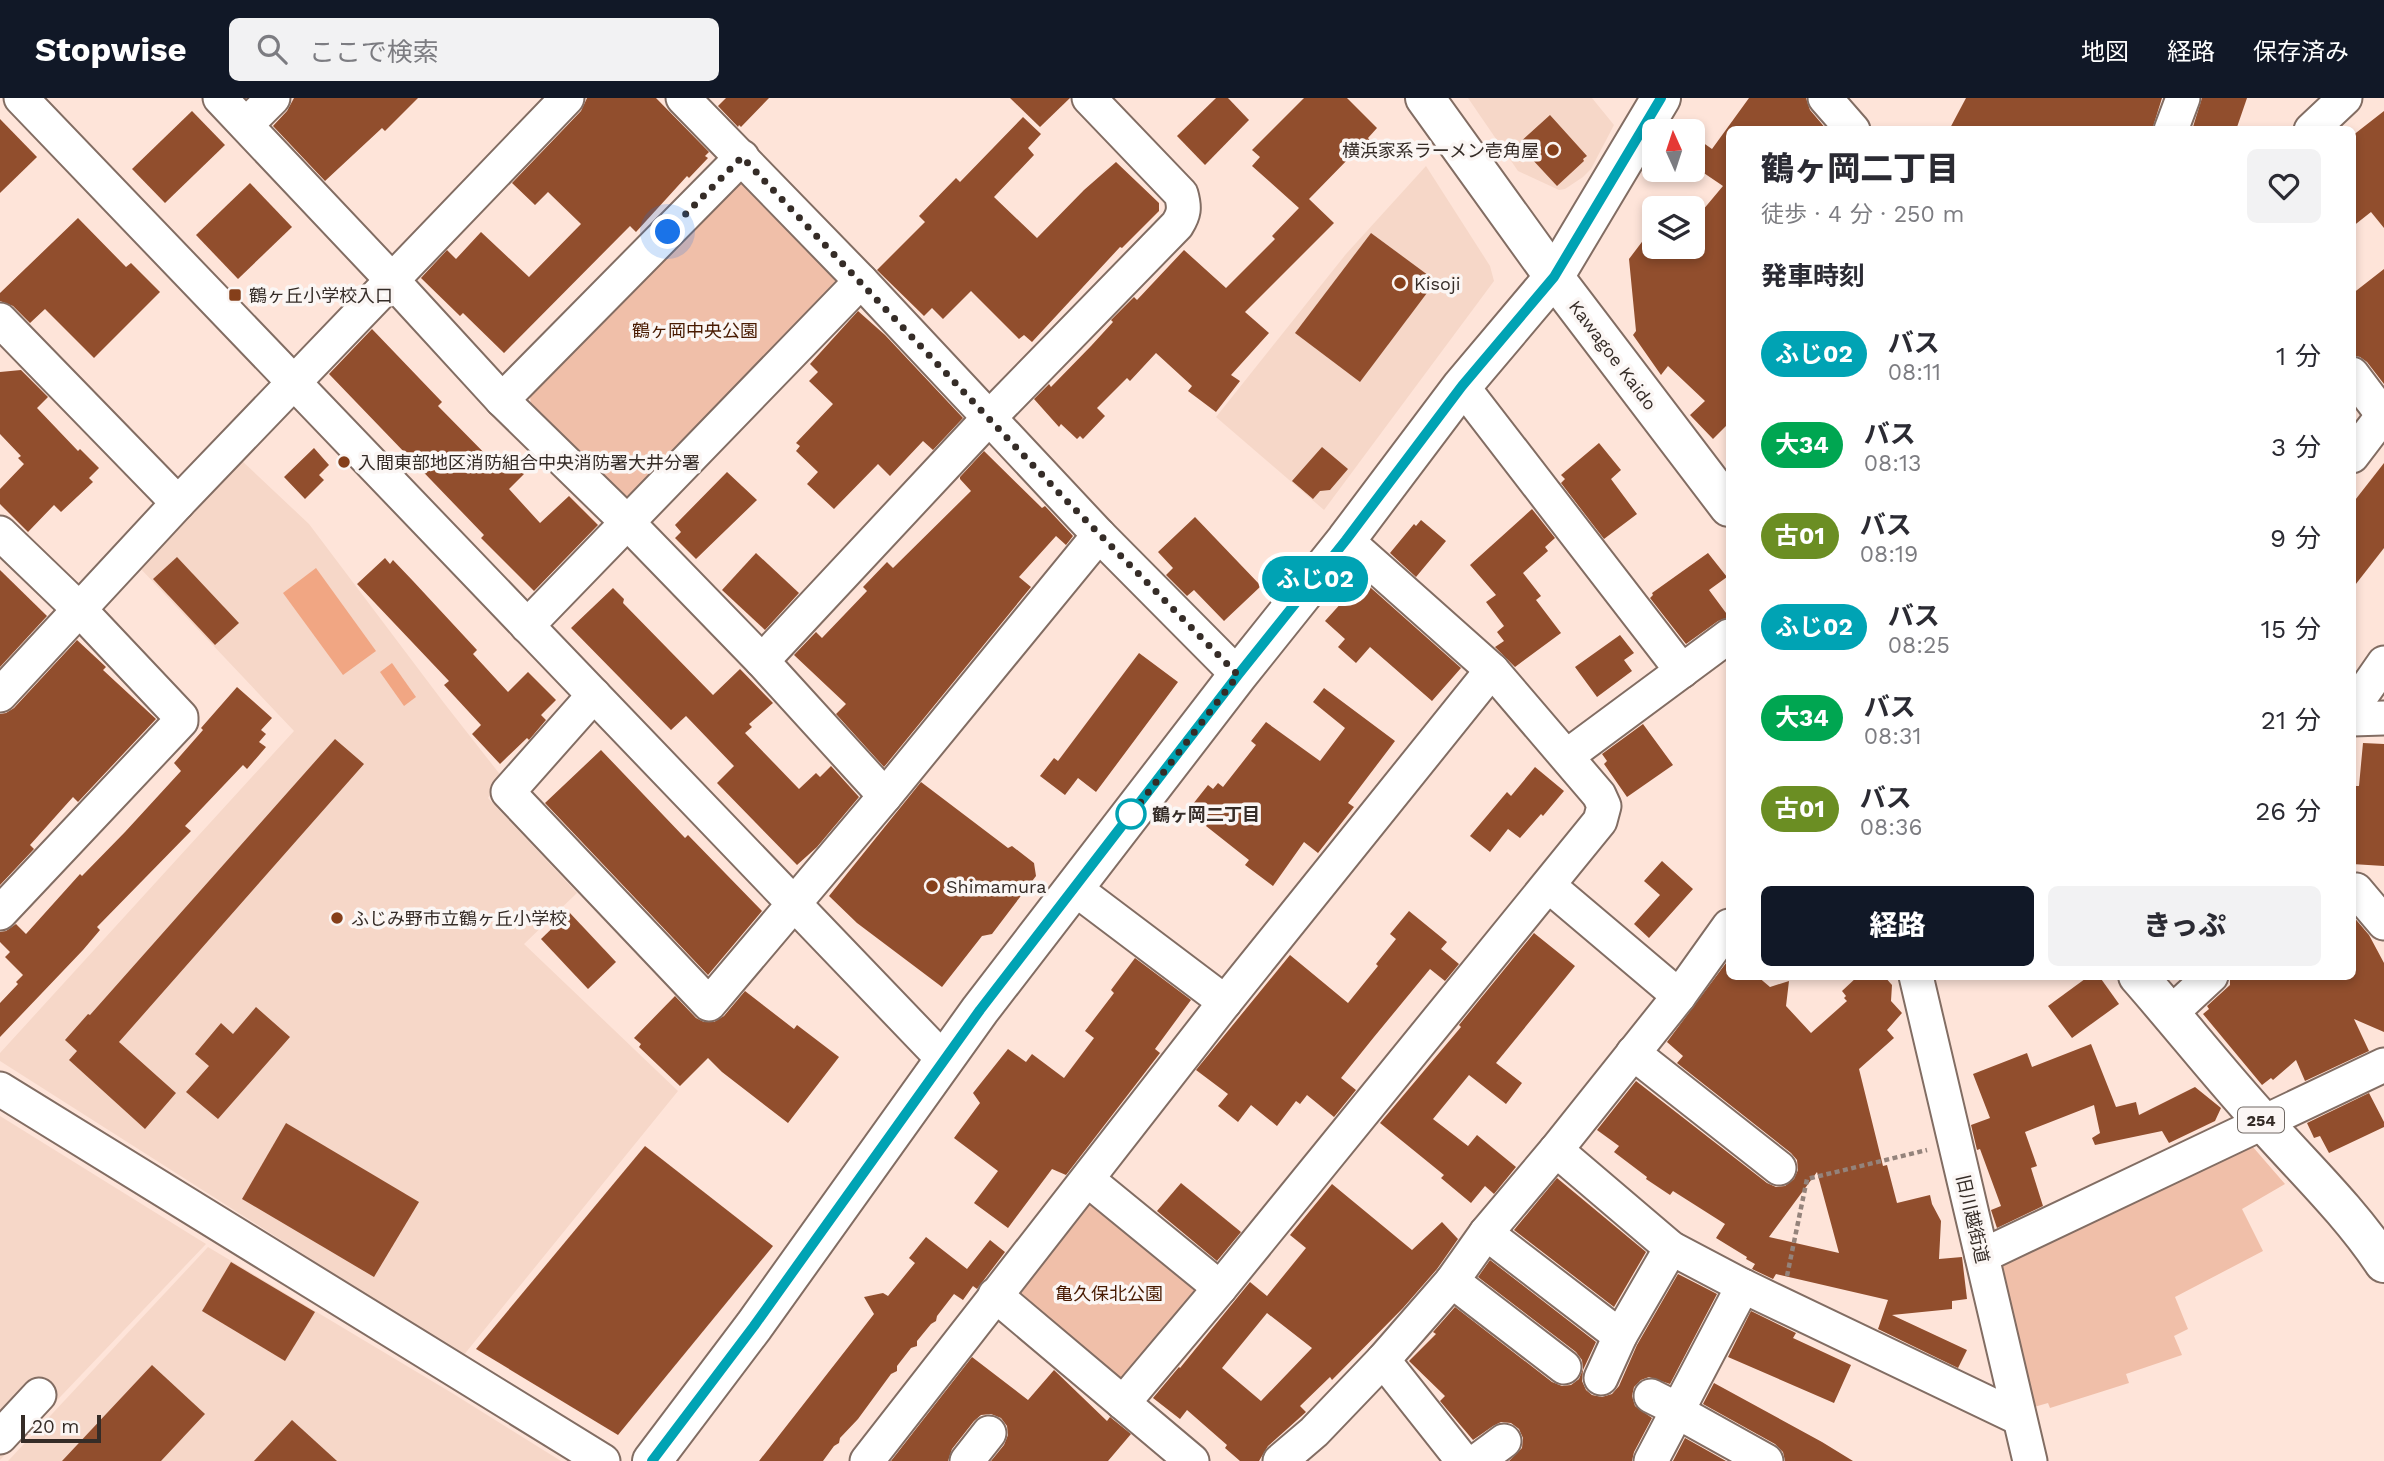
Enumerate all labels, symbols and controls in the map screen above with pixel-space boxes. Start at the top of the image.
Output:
search box [229,18,719,81]
text: Stopwise [35,30,187,69]
icon: search [253,30,291,68]
text: ここで検索 [309,37,439,67]
text: 地図 [2081,38,2129,66]
text: 経路 [2167,38,2215,66]
text: 保存済み [2253,38,2349,66]
north arrow [1642,119,1704,182]
map controls [1642,119,1705,259]
place label: 横浜家系ラーメン壱角屋 [1342,140,1539,161]
marker: 横浜家系ラーメン壱角屋 [1545,142,1561,158]
text: 鶴ヶ岡二丁目 [1761,149,1959,188]
button: heart [2247,149,2321,223]
button: layers [1642,196,1705,259]
text: 徒歩 · 4 分 · 250 m [1761,201,1965,228]
your location [650,214,685,249]
text: 発車時刻 [1761,261,1865,291]
place label: Kisoji [1414,273,1460,294]
marker: Kisoji [1392,275,1408,291]
place label: 鶴ヶ丘小学校入口 [249,285,393,306]
marker: 鶴ヶ丘小学校入口 [227,287,243,303]
street label: Kawagoe Kaido [1565,296,1661,414]
park label: 鶴ヶ岡中央公園 [632,320,758,341]
text: バス [1888,328,1940,358]
text: ふじ02 [1775,340,1853,368]
text: 1 分 [2276,341,2321,371]
text: 08:11 [1888,359,1941,386]
text: バス [1864,419,1916,449]
text: 大34 [1775,431,1829,459]
text: 3 分 [2271,432,2321,462]
text: 08:13 [1864,450,1921,477]
place label: 入間東部地区消防組合中央消防署大井分署 [358,452,700,473]
marker: 入間東部地区消防組合中央消防署大井分署 [336,454,352,470]
text: バス [1860,510,1912,540]
text: 古01 [1775,522,1825,550]
text: 9 分 [2270,523,2321,553]
text: 08:19 [1860,541,1918,568]
line badge: ふじ02 [1266,556,1364,602]
text: ふじ02 [1276,565,1354,593]
text: バス [1888,601,1940,631]
text: ふじ02 [1775,613,1853,641]
text: 15 分 [2261,614,2321,644]
text: 08:25 [1888,632,1950,659]
text: バス [1864,692,1916,722]
text: 大34 [1775,704,1829,732]
text: 21 分 [2261,705,2321,735]
text: 08:31 [1864,723,1921,750]
text: バス [1860,783,1912,813]
text: 古01 [1775,795,1825,823]
text: 26 分 [2255,796,2321,826]
marker: 鶴ヶ岡二丁目 [1116,799,1146,829]
place label: 鶴ヶ岡二丁目 [1152,804,1260,825]
text: 08:36 [1860,814,1923,841]
place label: Shimamura [946,876,1046,897]
marker: Shimamura [924,878,940,894]
button: 経路 [1761,886,2034,966]
button: きっぷ [2048,886,2321,966]
place label: ふじみ野市立鶴ヶ丘小学校 [351,908,567,929]
marker: ふじみ野市立鶴ヶ丘小学校 [329,910,345,926]
road number: 254 [2238,1108,2284,1132]
street label: 旧川越街道 [1953,1173,1993,1265]
park label: 亀久保北公園 [1055,1283,1163,1304]
scale bar [21,1412,102,1444]
text: 20 m [32,1415,79,1438]

